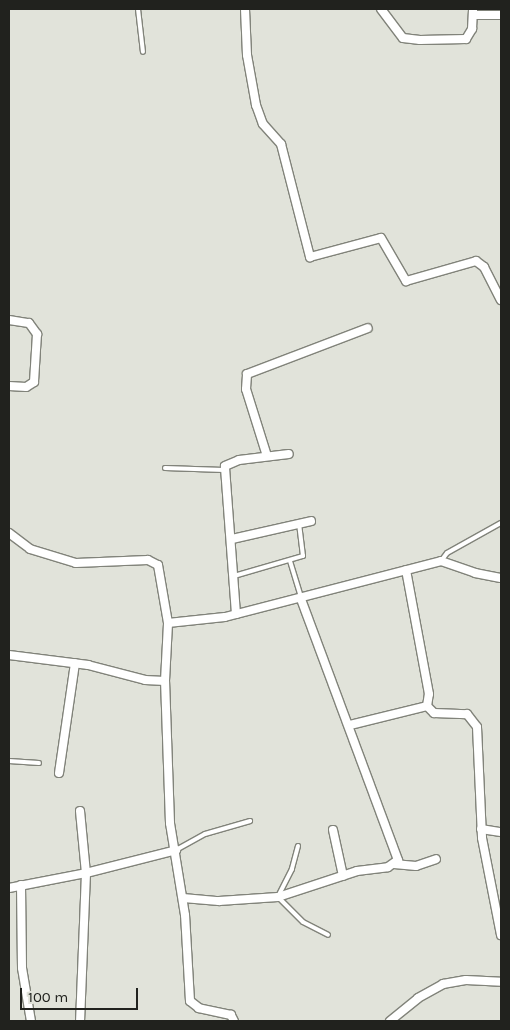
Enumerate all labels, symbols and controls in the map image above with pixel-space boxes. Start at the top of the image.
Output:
scale bar [22,978,140,1010]
text: 100 m [28,988,68,1006]

